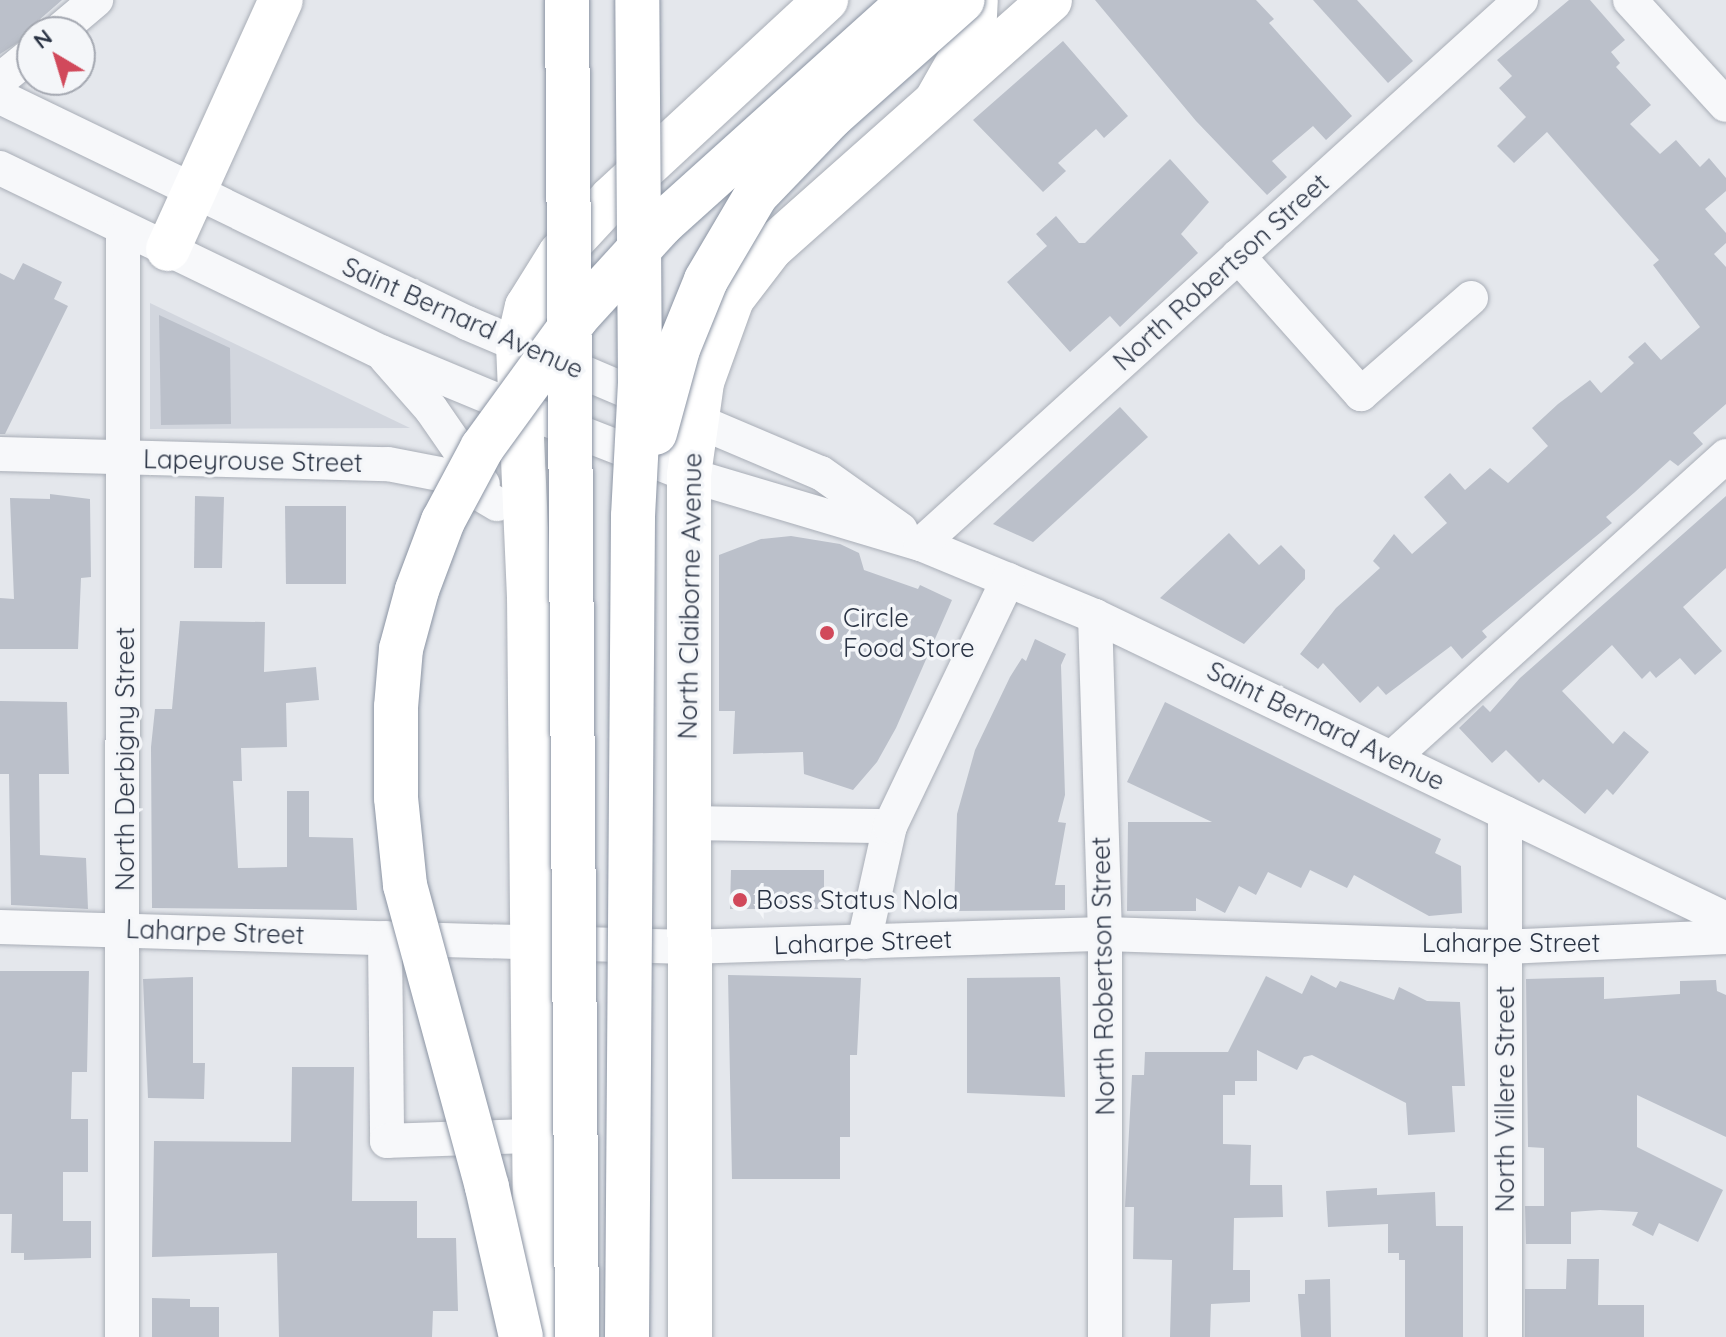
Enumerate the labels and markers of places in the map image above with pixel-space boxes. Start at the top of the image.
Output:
place label: Circle Food Store [843,602,975,664]
marker: Circle Food Store [818,624,836,642]
place label: Boss Status Nola [756,884,959,916]
marker: Boss Status Nola [731,891,749,909]

